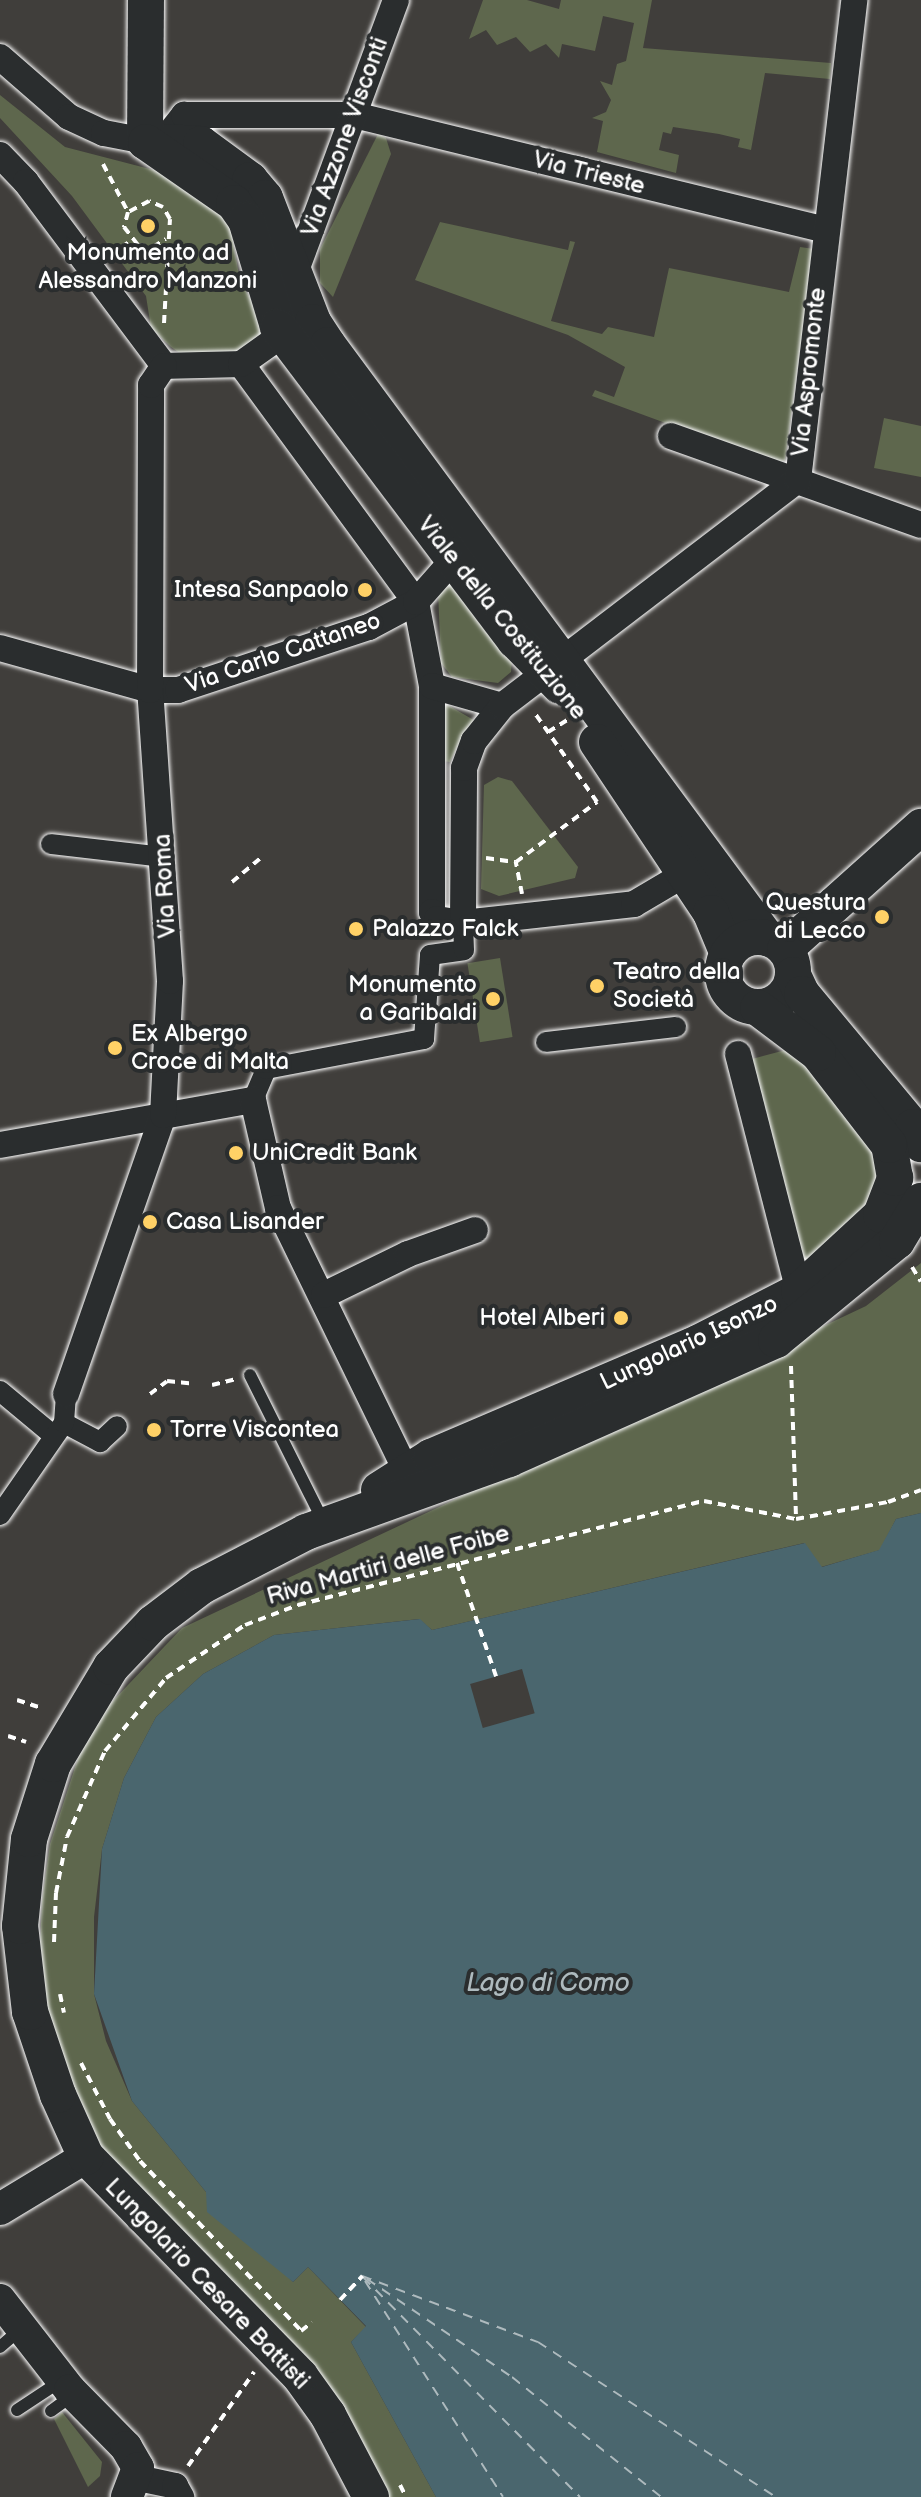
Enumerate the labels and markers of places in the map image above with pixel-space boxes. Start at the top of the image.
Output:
marker: Monumento ad Alessandro Manzoni [139,217,157,235]
place label: Monumento ad Alessandro Manzoni [39,239,257,295]
place label: Intesa Sanpaolo [174,576,349,604]
marker: Intesa Sanpaolo [356,581,374,599]
place label: Questura di Lecco [765,889,866,945]
marker: Questura di Lecco [873,908,891,926]
place label: Palazzo Falck [372,915,518,943]
marker: Palazzo Falck [347,920,365,938]
place label: Teatro della Società [613,958,740,1014]
place label: Monumento a Garibaldi [348,971,477,1027]
marker: Teatro della Società [588,977,606,995]
marker: Monumento a Garibaldi [484,990,502,1008]
place label: Ex Albergo Croce di Malta [131,1020,289,1076]
marker: Ex Albergo Croce di Malta [106,1039,124,1057]
place label: UniCredit Bank [252,1139,417,1167]
marker: UniCredit Bank [227,1144,245,1162]
place label: Casa Lisander [166,1208,324,1236]
marker: Casa Lisander [141,1213,159,1231]
place label: Hotel Alberi [479,1304,605,1332]
marker: Hotel Alberi [612,1309,630,1327]
place label: Torre Viscontea [170,1416,340,1444]
marker: Torre Viscontea [145,1421,163,1439]

